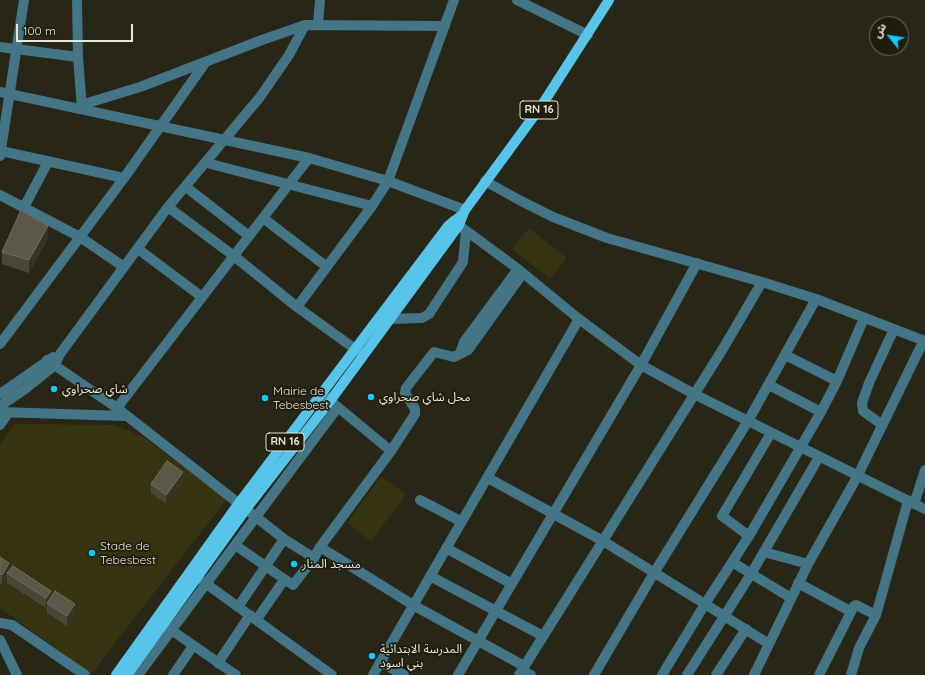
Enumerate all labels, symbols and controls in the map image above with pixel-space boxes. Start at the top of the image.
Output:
scale bar [18,16,135,42]
north arrow [869,16,909,56]
text: ش [870,20,889,41]
text: 100 m [23,23,56,38]
road number: RN 16 [520,101,558,119]
place label: شاي صحراوي [62,382,128,396]
marker: شاي صحراوي [49,384,59,394]
place label: Mairie de Tebesbest [273,384,329,412]
place label: محل شاي صحراوي [379,390,471,404]
marker: محل شاي صحراوي [366,392,376,402]
marker: Mairie de Tebesbest [260,393,270,403]
road number: RN 16 [266,433,304,451]
place label: Stade de Tebesbest [100,539,156,567]
marker: Stade de Tebesbest [87,548,97,558]
place label: مسجد المنار [302,557,361,571]
marker: مسجد المنار [289,559,299,569]
place label: المدرسة الابتدائية بني اسود [380,642,462,670]
marker: المدرسة الابتدائية بني اسود [367,651,377,661]

